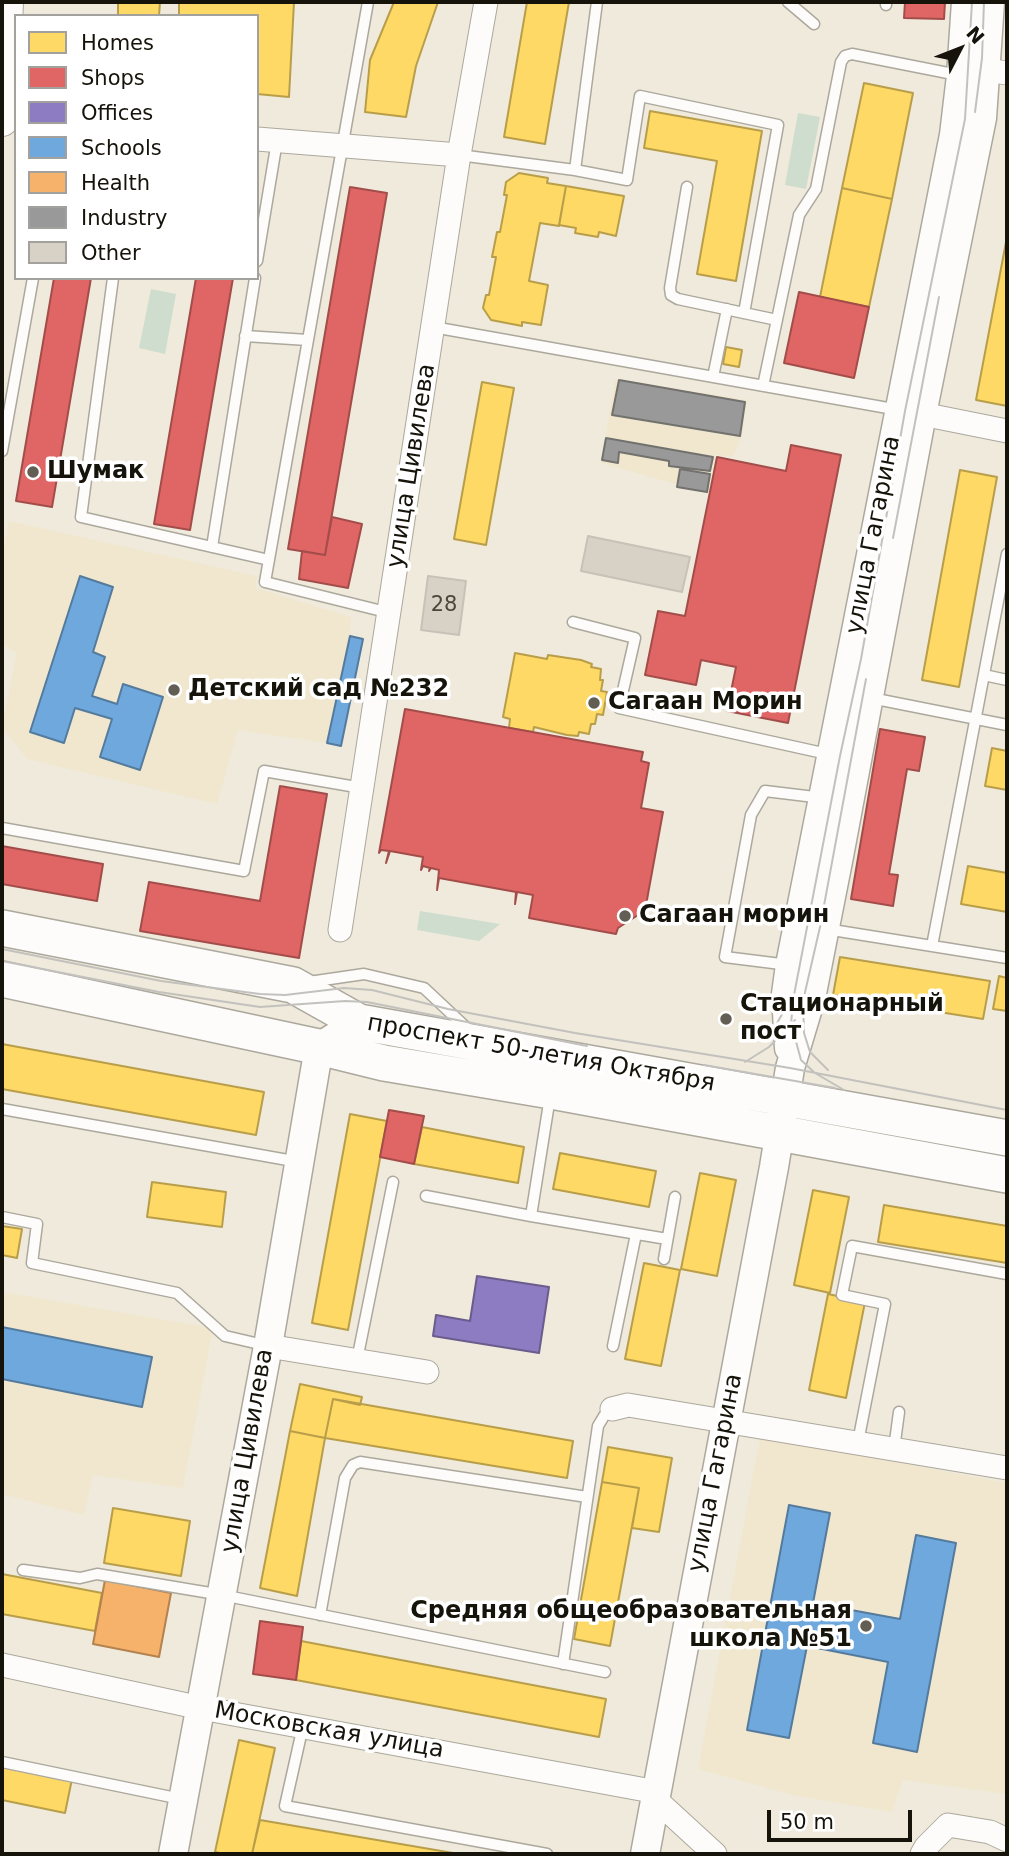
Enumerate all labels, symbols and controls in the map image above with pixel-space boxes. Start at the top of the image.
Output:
legend [14,14,259,280]
north arrow [925,14,995,84]
text: N [962,22,989,48]
text: Homes [81,31,154,55]
text: Shops [81,66,145,90]
text: Offices [81,101,153,125]
text: Schools [81,136,162,160]
text: Health [81,171,150,195]
text: Industry [81,206,167,230]
text: Other [81,241,141,265]
street label: улица Цивилева [382,362,442,570]
street label: улица Гагарина [841,433,907,637]
place label: Шумак [47,458,144,486]
marker: Шумак [25,464,41,480]
house number: 28 [431,593,457,619]
place label: Детский сад №232 [188,676,449,704]
marker: Детский сад №232 [166,682,182,698]
place label: Сагаан Морин [608,689,803,717]
marker: Сагаан Морин [586,695,602,711]
place label: Сагаан морин [639,902,829,930]
marker: Сагаан морин [617,908,633,924]
place label: Стационарный пост [740,991,944,1047]
street label: проспект 50-летия Октября [365,1009,717,1099]
marker: Стационарный пост [718,1011,734,1027]
street label: улица Цивилева [216,1347,280,1555]
street label: улица Гагарина [683,1371,749,1575]
place label: Средняя общеобразовательная школа №51 [410,1598,852,1654]
marker: Средняя общеобразовательная школа №51 [858,1618,874,1634]
street label: Московская улица [212,1697,446,1765]
scale bar [771,1797,916,1841]
text: 50 m [780,1810,834,1834]

